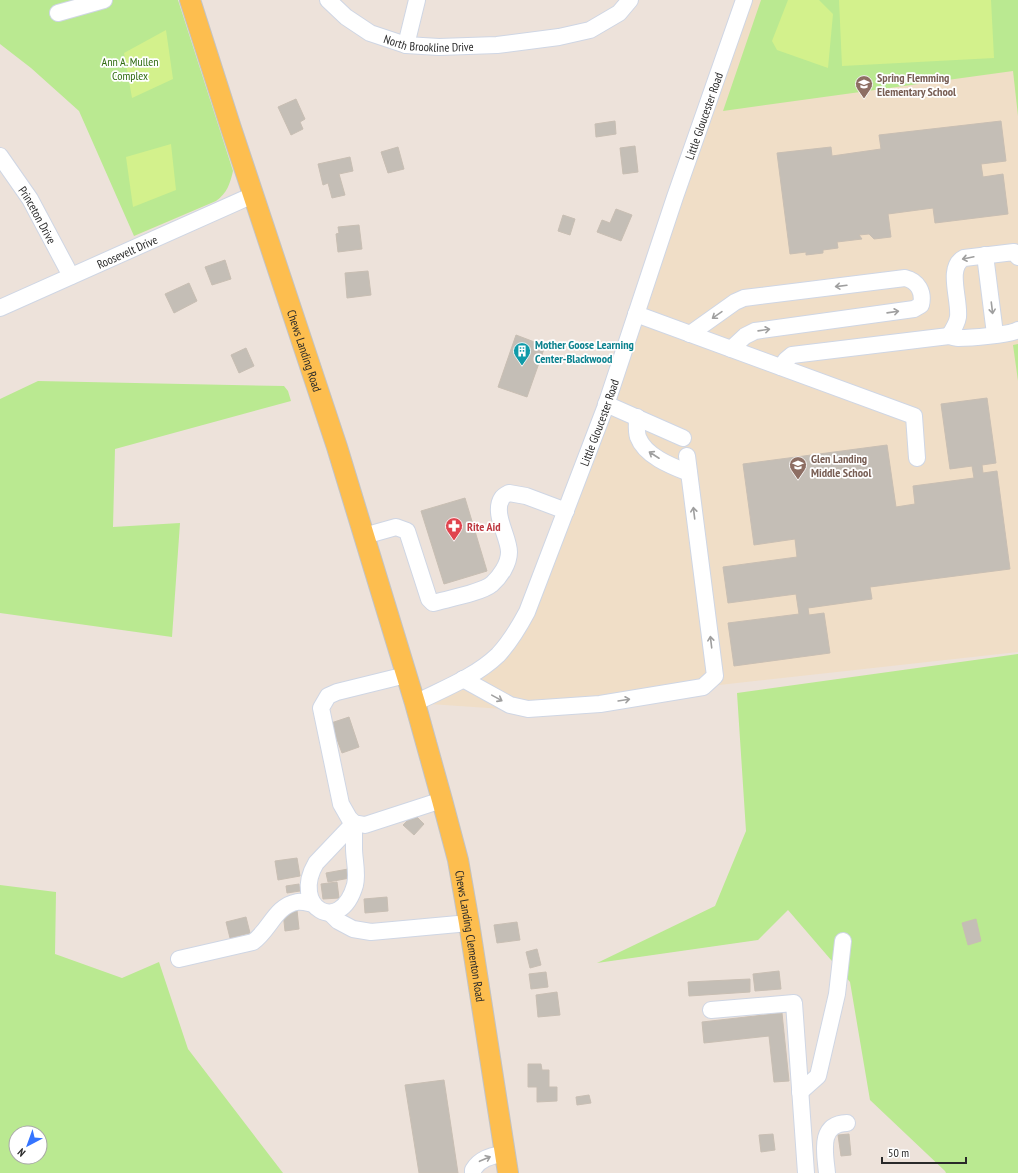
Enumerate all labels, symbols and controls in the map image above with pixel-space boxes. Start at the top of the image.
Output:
street label: North Brookline Drive [382,31,474,54]
park label: Ann A. Mullen Complex [102,54,158,83]
street label: Little Gloucester Road [681,70,726,161]
place label: Spring Flemming Elementary School [877,70,956,99]
school or university icon: Spring Flemming Elementary School [854,74,874,99]
street label: Princeton Drive [16,183,60,246]
street label: Roosevelt Drive [94,231,160,271]
one-way arrow [961,255,974,263]
one-way arrow [835,282,848,290]
one-way arrow [988,301,996,314]
street label: Chews Landing Road [284,308,326,394]
one-way arrow [886,308,899,316]
one-way arrow [711,311,722,319]
one-way arrow [757,326,770,334]
place label: Mother Goose Learning Center-Blackwood [535,337,634,366]
building icon: Mother Goose Learning Center-Blackwood [512,341,532,366]
street label: Little Gloucester Road [576,377,622,468]
one-way arrow [649,451,660,459]
place label: Glen Landing Middle School [811,451,871,480]
school or university icon: Glen Landing Middle School [788,455,808,480]
one-way arrow [690,507,698,520]
pharmacy icon: Rite Aid [444,516,464,541]
place label: Rite Aid [467,519,500,534]
one-way arrow [707,636,714,649]
one-way arrow [491,694,503,702]
one-way arrow [618,696,631,704]
street label: Chews Landing Clementon Road [452,869,489,1003]
north arrow [8,1125,48,1165]
scale bar [882,1139,966,1165]
text: N [15,1145,28,1160]
text: 50 m [888,1145,909,1160]
one-way arrow [479,1155,491,1163]

